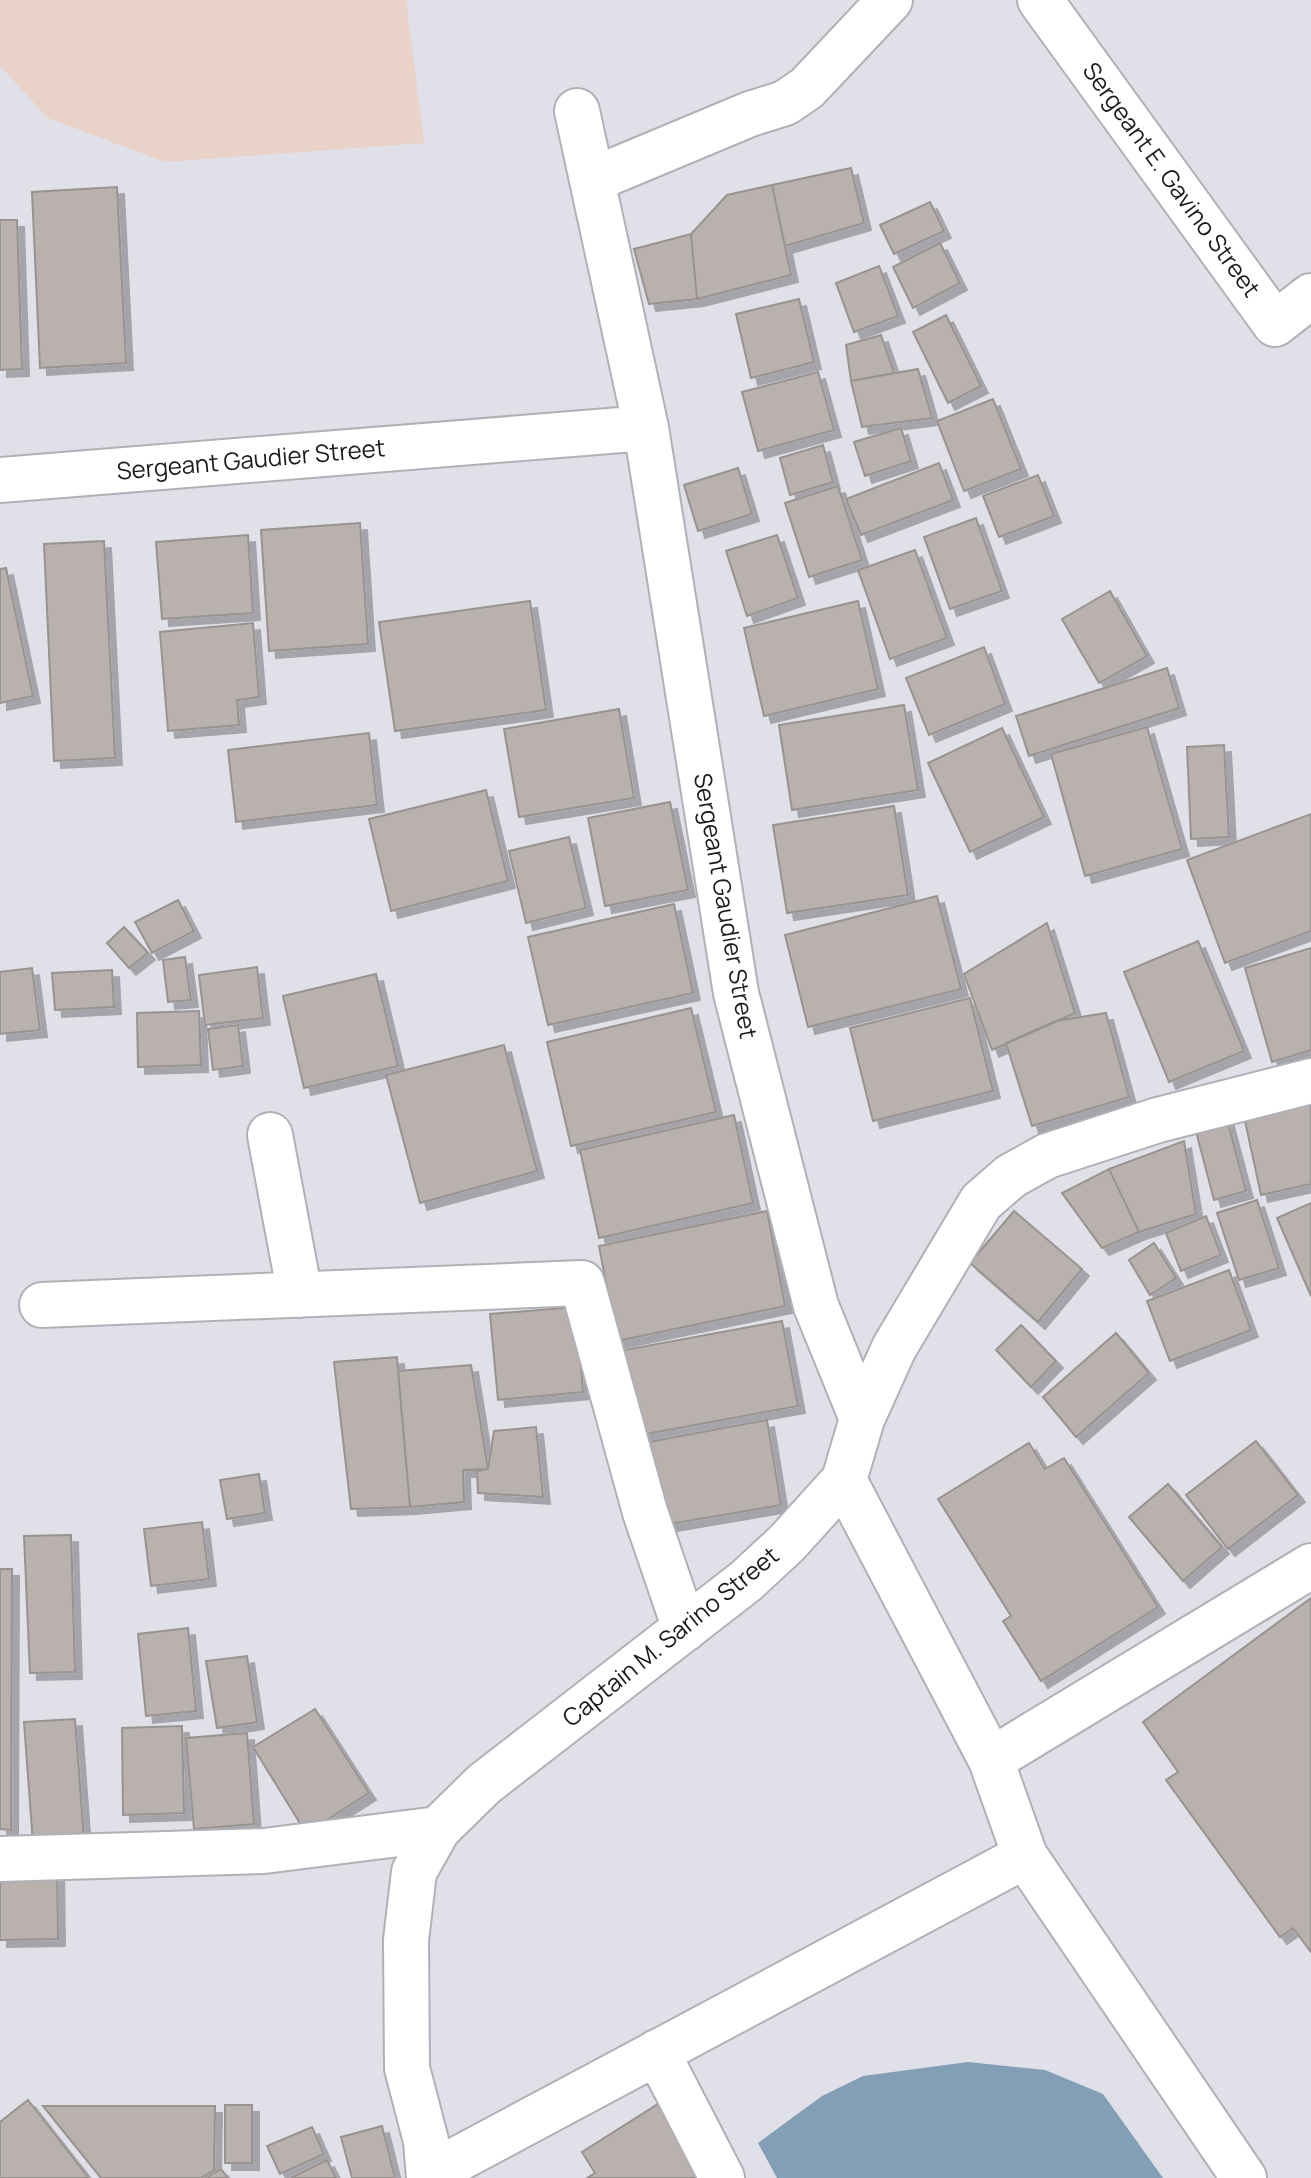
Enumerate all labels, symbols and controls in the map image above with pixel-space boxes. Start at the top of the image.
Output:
street label: Sergeant E. Gavino Street [1076,55,1269,303]
street label: Sergeant Gaudier Street [115,430,386,487]
street label: Sergeant Gaudier Street [687,770,766,1041]
street label: Captain M. Sarino Street [555,1538,785,1733]

